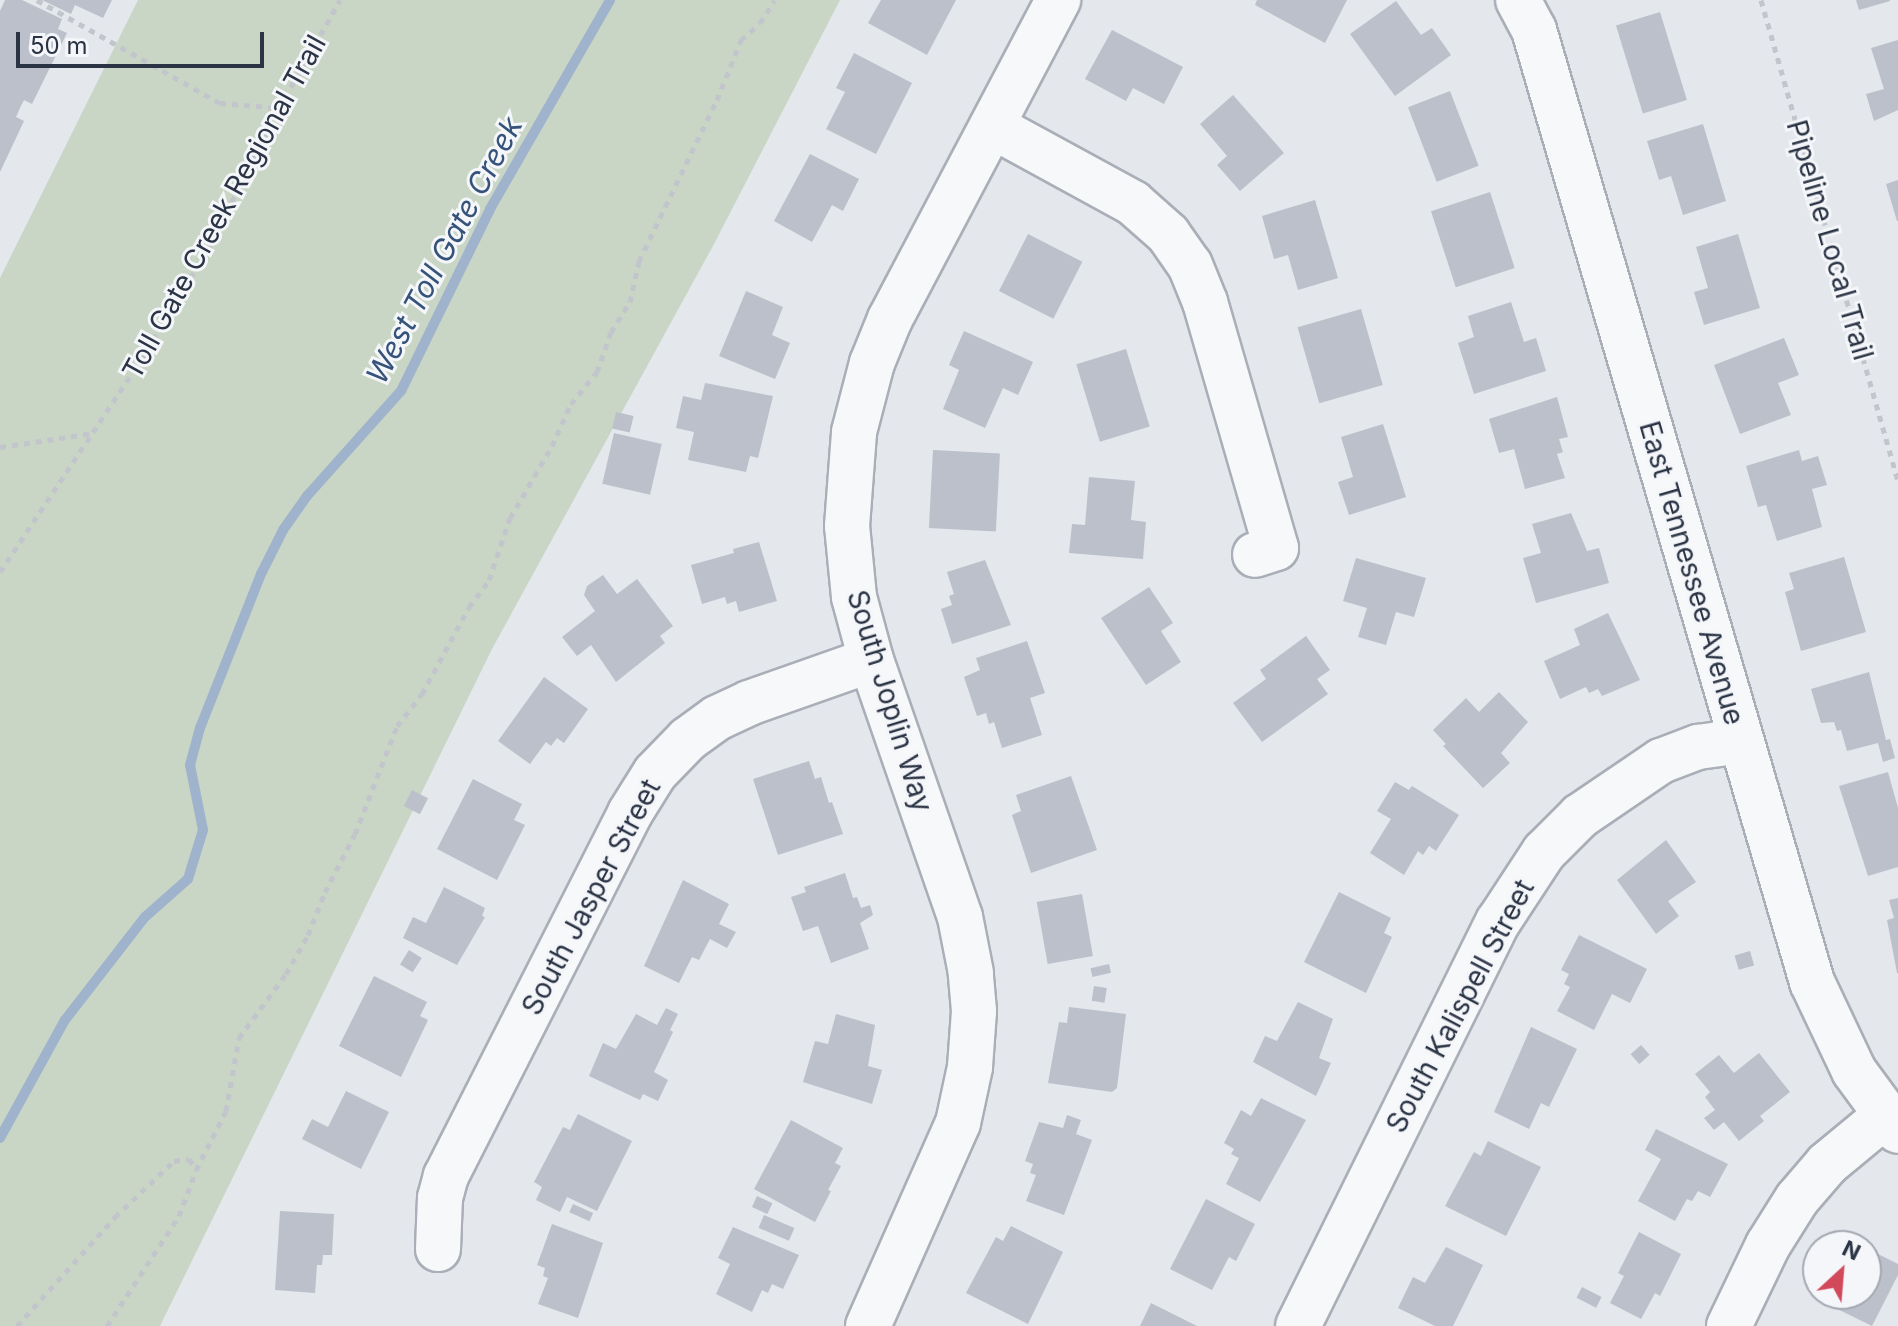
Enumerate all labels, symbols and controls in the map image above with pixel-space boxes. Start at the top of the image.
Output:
scale bar [20,16,268,66]
street label: Toll Gate Creek Regional Trail [115,29,333,385]
text: 50 m [30,31,88,60]
water label: West Toll Gate Creek [358,110,530,390]
street label: Pipeline Local Trail [1780,116,1880,364]
street label: East Tennessee Avenue [1633,417,1751,729]
street label: South Joplin Way [840,586,940,816]
street label: South Jasper Street [515,773,667,1021]
street label: South Kalispell Street [1379,874,1541,1138]
north arrow [1802,1230,1882,1310]
text: N [1838,1235,1865,1266]

